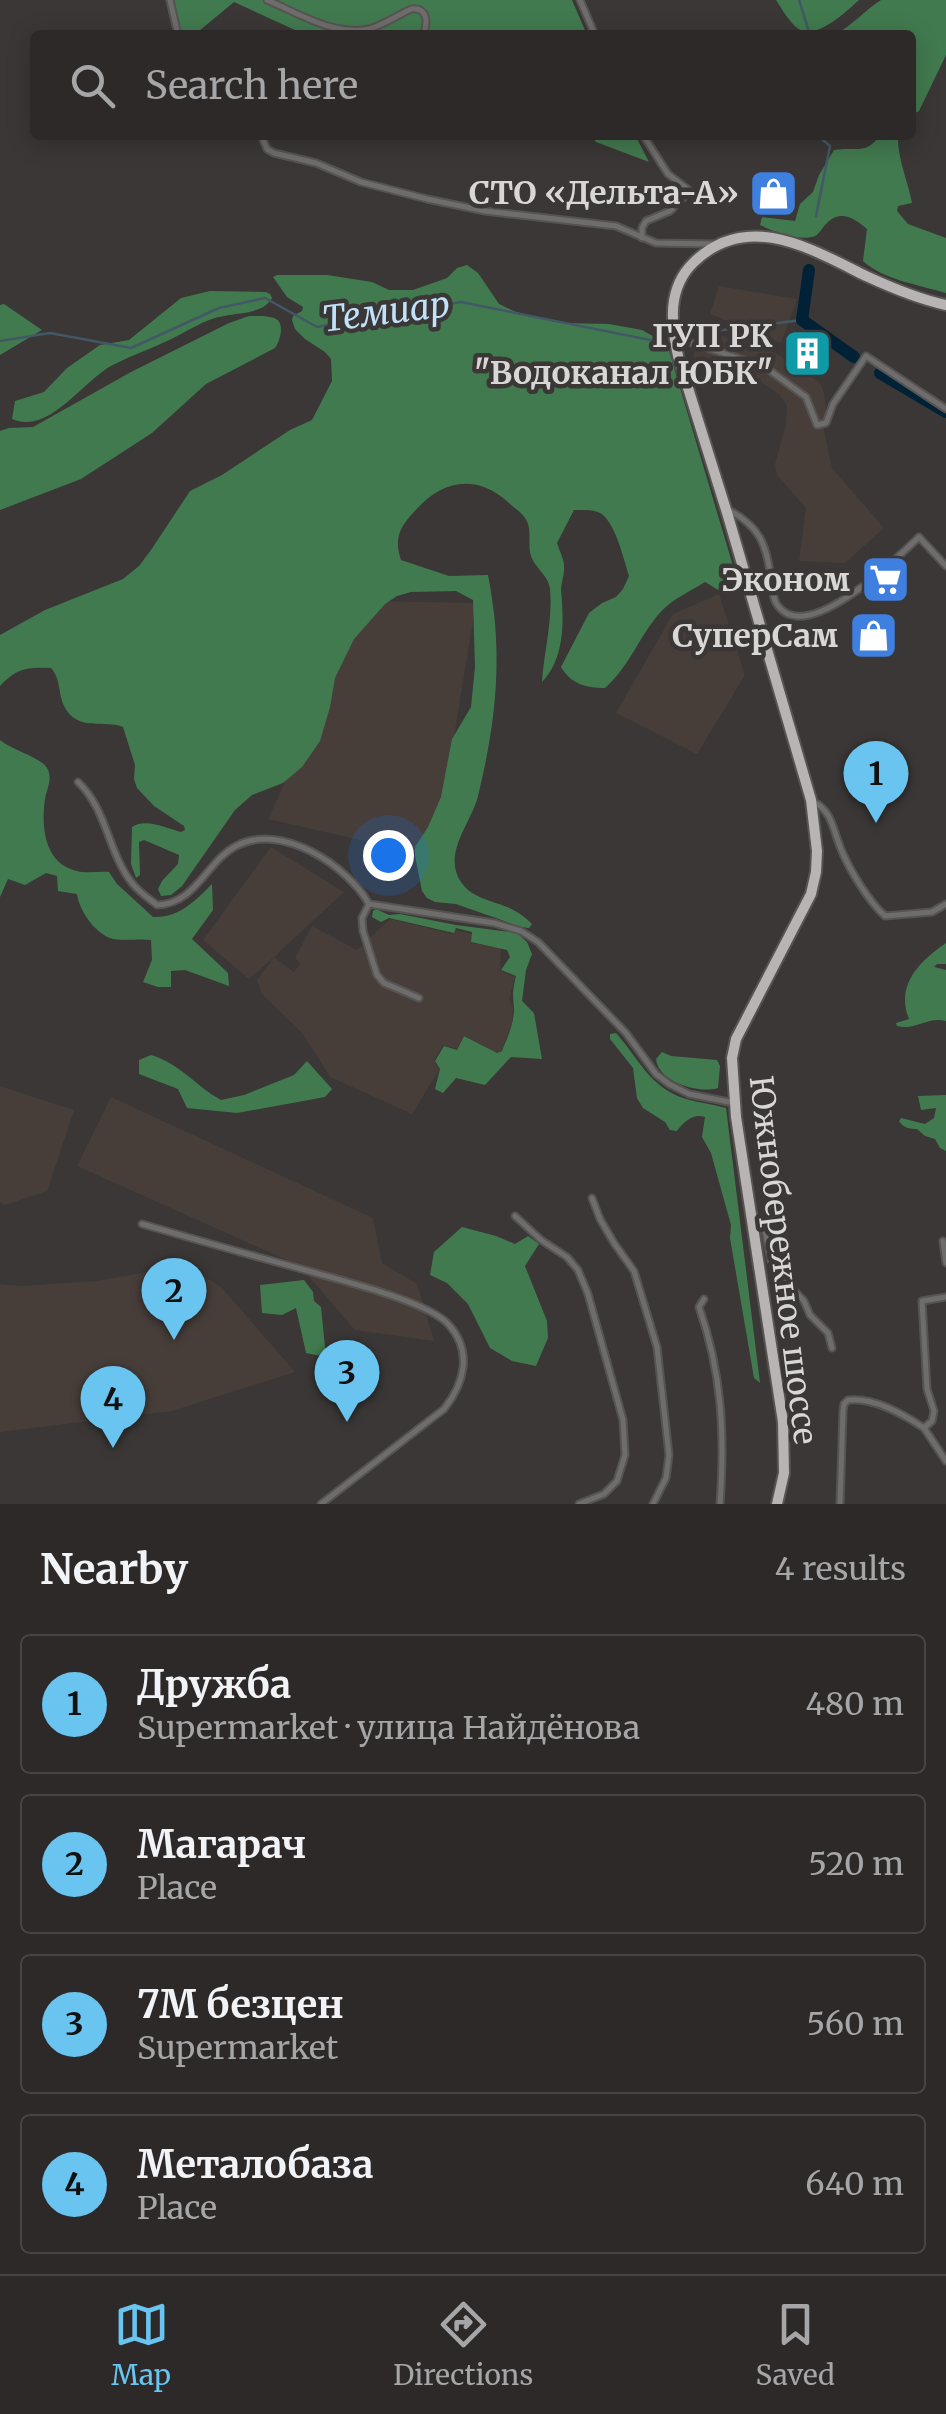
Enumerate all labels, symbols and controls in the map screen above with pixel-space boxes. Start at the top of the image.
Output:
search box [30,30,916,140]
icon: search [65,58,120,113]
text: Search here [145,62,358,109]
shop icon: СТО «Дельта-А» [748,167,800,219]
place label: СТО «Дельта-А» [469,173,739,213]
water label: Темиар [320,282,452,342]
place label: ГУП РК "Водоканал ЮБК" [474,316,773,393]
building icon: ГУП РК "Водоканал ЮБК" [782,328,834,380]
supermarket icon: Эконом [859,554,911,606]
place label: Эконом [721,560,850,600]
shop icon: СуперСам [847,610,899,662]
place label: СуперСам [672,616,838,656]
pin: 1 [844,740,908,823]
your location [363,830,414,881]
street label: Южнобережное шоссе [741,1073,825,1447]
pin: 2 [142,1258,206,1340]
pin: 3 [314,1340,380,1422]
pin: 4 [80,1366,146,1448]
text: Nearby [40,1543,188,1595]
text: 4 results [775,1549,906,1589]
text: Дружба [137,1661,291,1708]
text: 1 [67,1684,82,1724]
text: 480 m [805,1684,904,1724]
text: Supermarket · улица Найдёнова [137,1708,640,1748]
text: Магарач [137,1821,306,1868]
text: 2 [65,1844,84,1884]
text: 520 m [808,1844,904,1884]
text: Place [137,1868,217,1908]
text: 7М безцен [137,1981,344,2028]
text: 3 [65,2004,84,2044]
text: 560 m [807,2004,904,2044]
text: Supermarket [137,2028,338,2068]
text: Металобаза [137,2141,374,2188]
text: 4 [64,2164,85,2204]
text: 640 m [805,2164,904,2204]
text: Place [137,2188,217,2228]
tab: Map [111,2297,171,2393]
tab: Directions [393,2297,533,2393]
tab: Saved [755,2297,835,2393]

